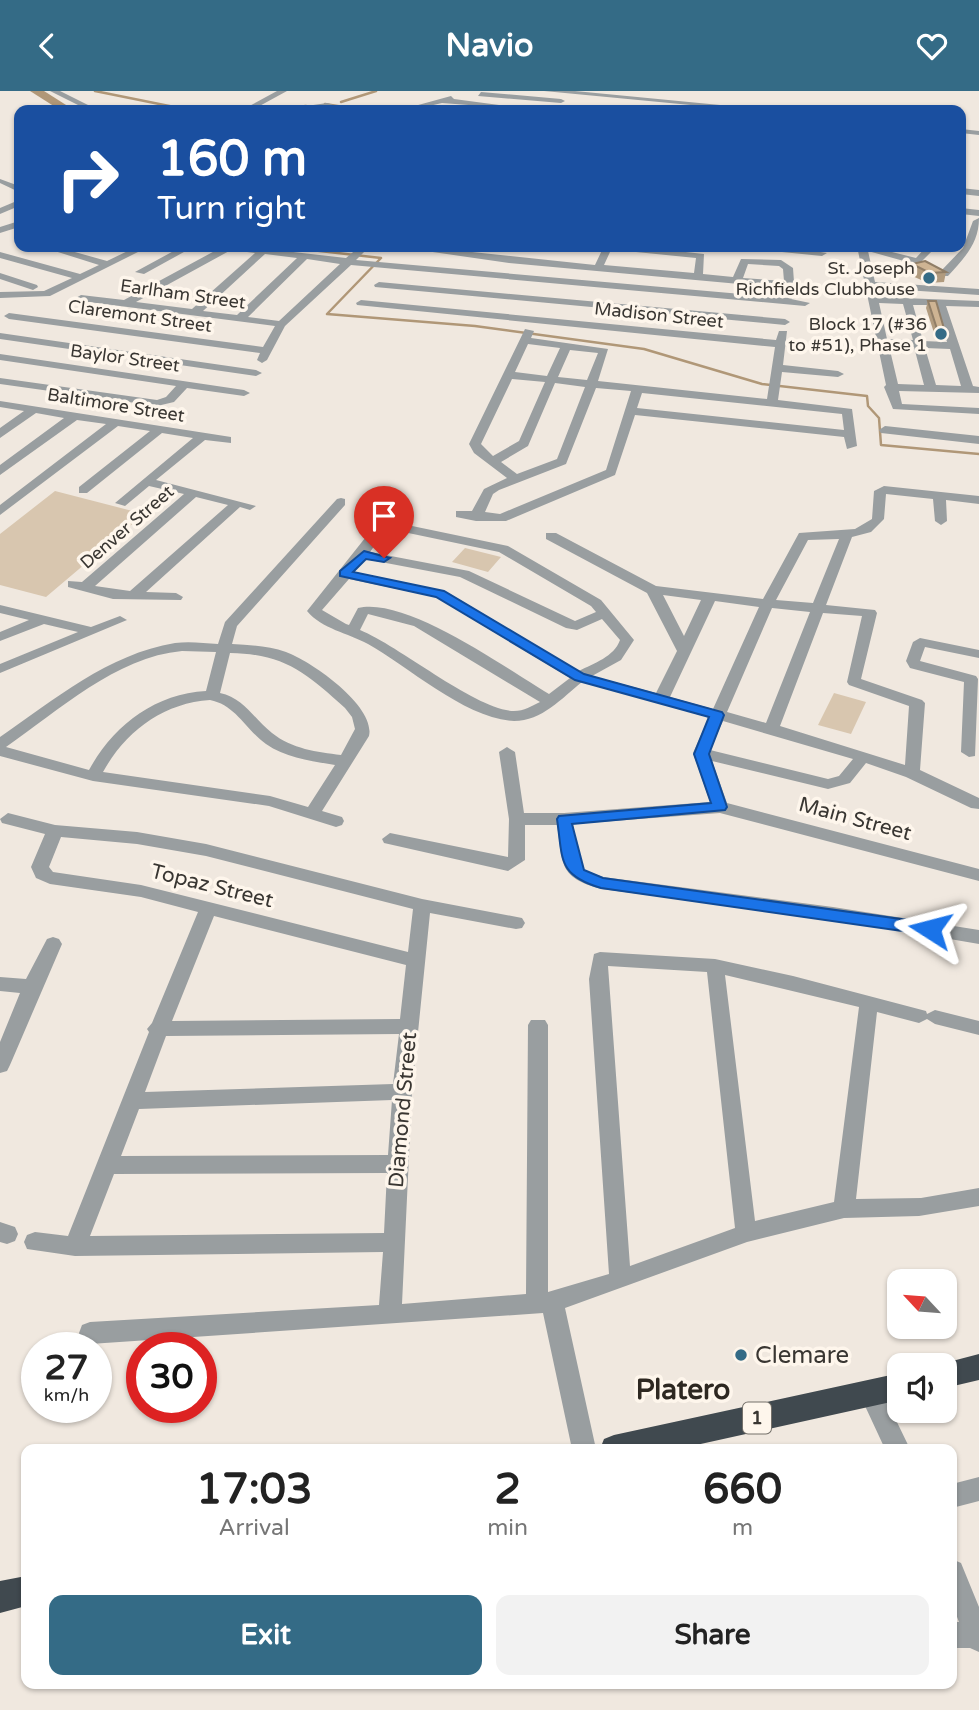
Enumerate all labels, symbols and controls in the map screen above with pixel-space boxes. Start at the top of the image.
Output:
icon: back [28,27,66,65]
text: Navio [446,27,533,65]
icon: heart [913,27,951,65]
text: 160 m [157,130,307,189]
icon: right [42,133,133,224]
text: Turn right [157,190,306,228]
place label: St. Joseph Richfields Clubhouse [736,257,915,300]
marker: St. Joseph Richfields Clubhouse [921,270,937,286]
street label: Earlham Street [119,274,247,314]
street label: Claremont Street [67,295,214,337]
street label: Madison Street [593,297,725,333]
place label: Block 17 (#36 to #51), Phase 1 [788,313,927,356]
marker: Block 17 (#36 to #51), Phase 1 [933,326,949,342]
street label: Baylor Street [69,339,181,377]
street label: Baltimore Street [46,383,186,427]
street label: Denver Street [76,480,178,574]
pin [354,486,414,558]
icon: arrive [365,497,403,535]
street label: Main Street [796,792,914,846]
street label: Topaz Street [148,859,276,913]
position arrow [893,892,967,966]
street label: Diamond Street [384,1031,422,1189]
north arrow [887,1269,957,1339]
map controls [887,1269,957,1423]
speed limit sign: 30 [126,1332,217,1423]
place label: Clemare [755,1341,849,1370]
text: 27 [45,1347,88,1389]
marker: Clemare [733,1347,749,1363]
button: sound [887,1353,957,1423]
district label: Platero [636,1373,730,1407]
text: km/h [44,1384,89,1406]
road number: 1 [743,1403,771,1434]
text: 17:03 [196,1464,312,1515]
text: 2 [494,1464,521,1515]
text: 660 [703,1464,782,1515]
text: Arrival [219,1514,290,1542]
text: min [487,1514,528,1542]
text: m [732,1514,753,1542]
button: Exit [49,1595,482,1675]
button: Share [496,1595,929,1675]

